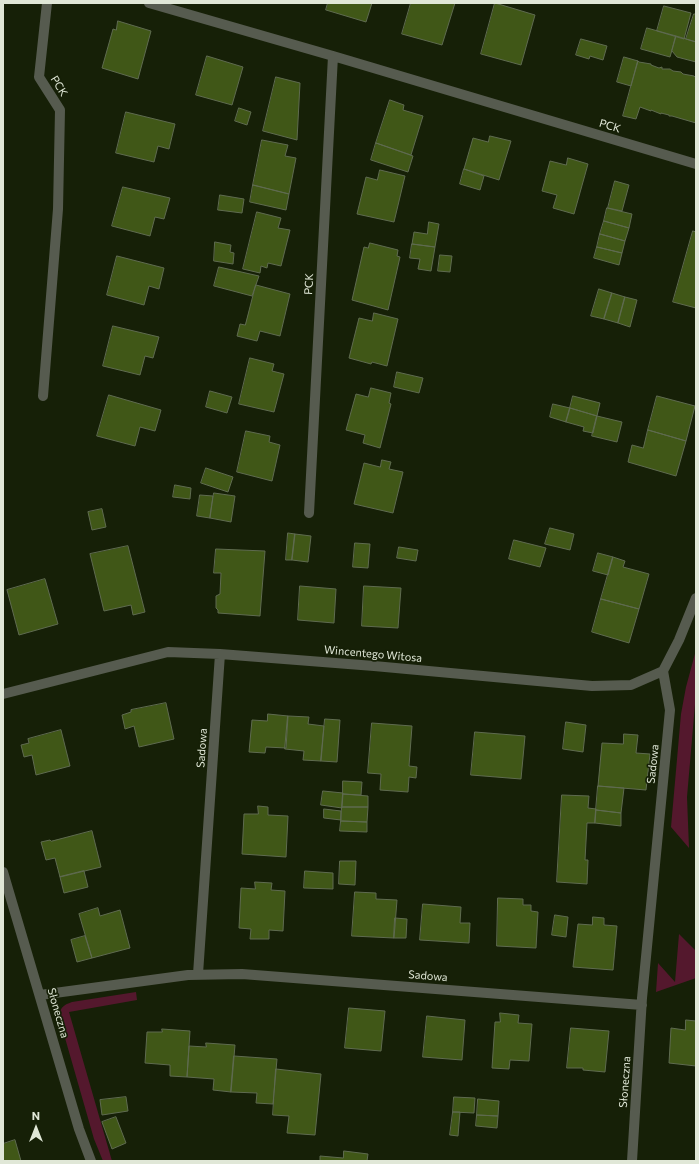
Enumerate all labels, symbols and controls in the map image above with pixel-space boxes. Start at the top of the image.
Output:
street label: PCK [48,73,70,99]
street label: PCK [598,116,622,136]
street label: PCK [302,273,316,295]
street label: Wincentego Witosa [323,643,423,665]
street label: Sadowa [194,728,210,768]
street label: Sadowa [644,744,662,784]
street label: Sadowa [408,968,448,984]
street label: Słoneczna [45,986,71,1040]
street label: Słoneczna [617,1056,633,1108]
north arrow [16,1108,56,1148]
text: N [32,1109,40,1122]

